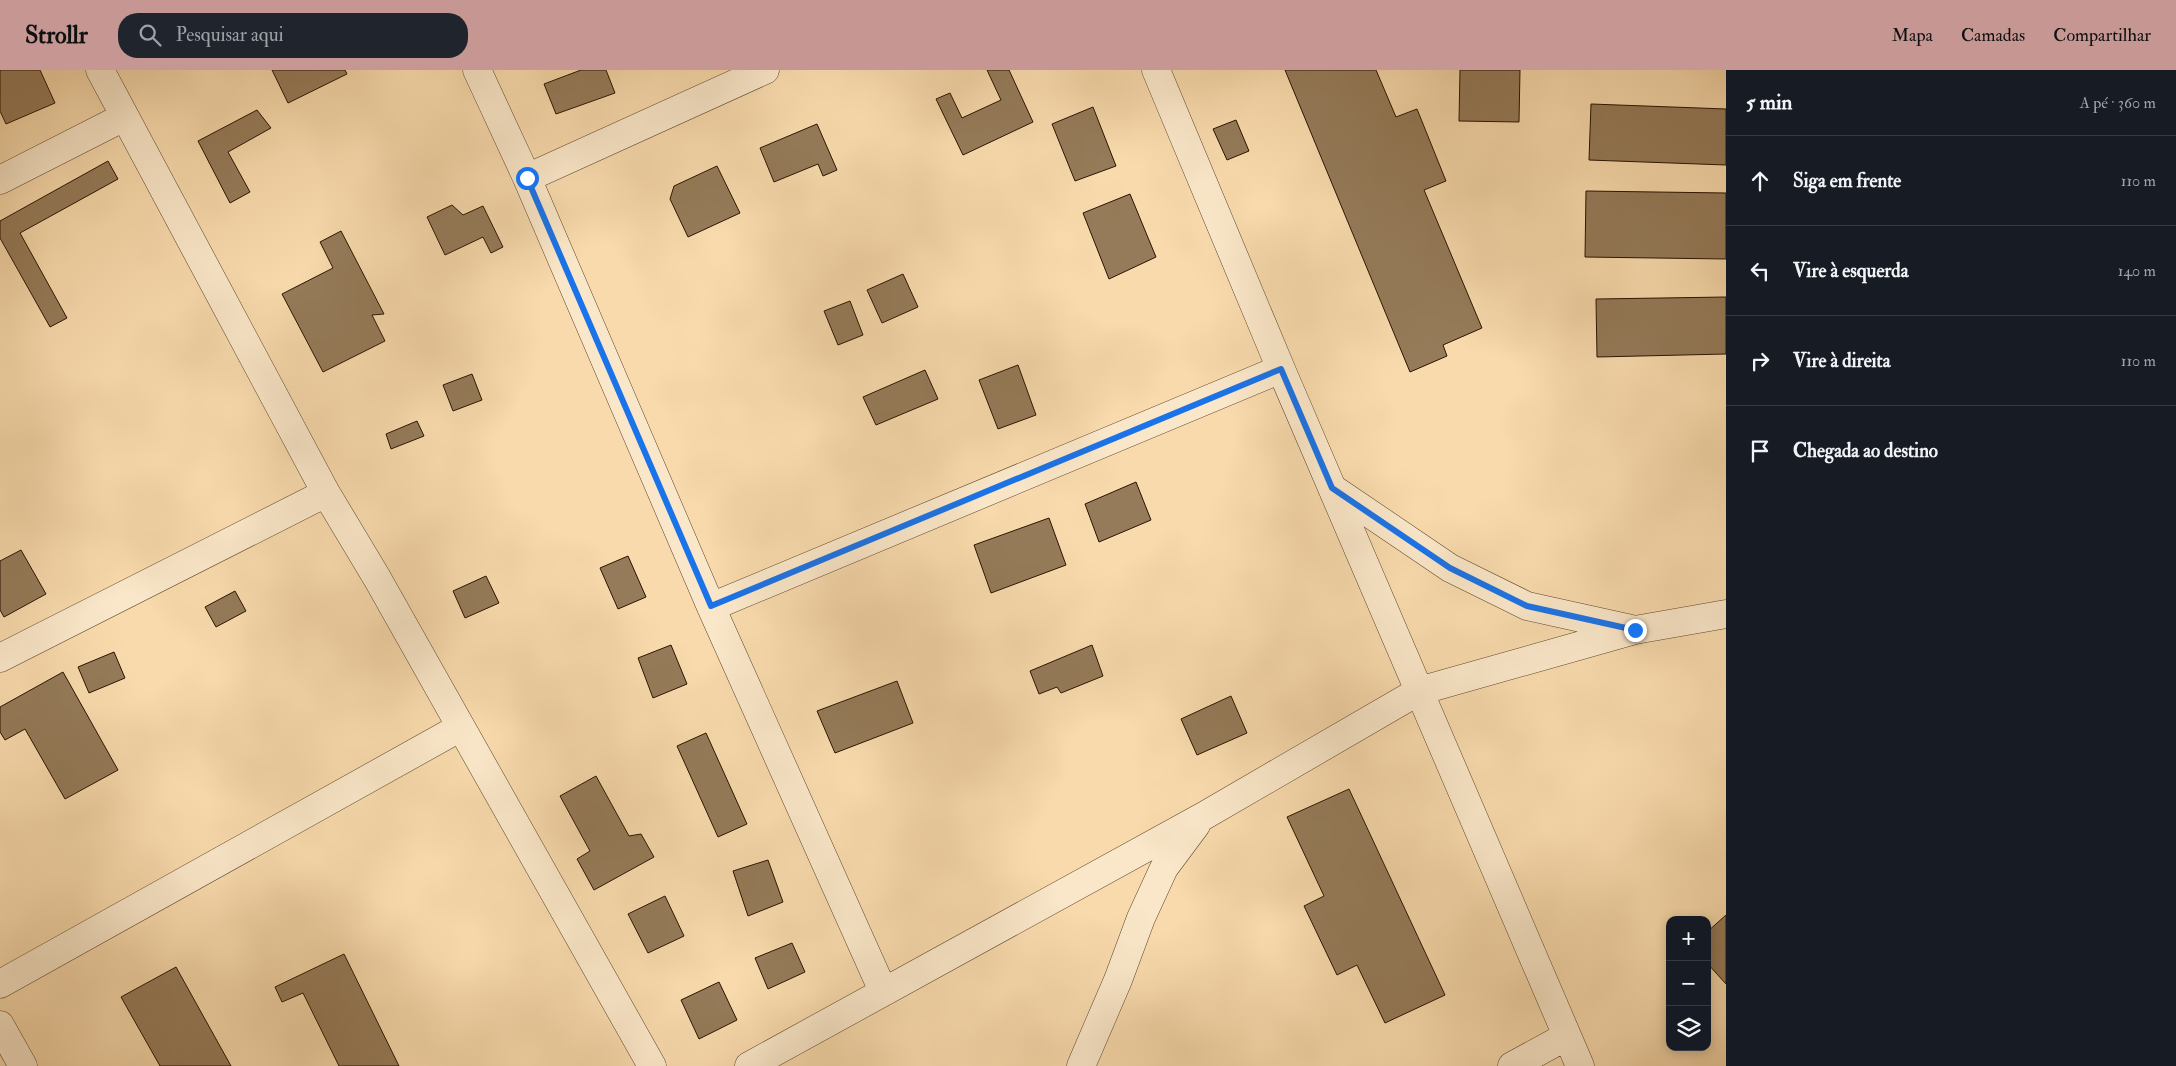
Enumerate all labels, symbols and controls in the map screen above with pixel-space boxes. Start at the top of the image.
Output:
search box [118,13,468,58]
text: Strollr [25,20,88,51]
icon: search [136,21,164,49]
text: Pesquisar aqui [176,23,284,47]
text: Mapa [1892,24,1933,47]
text: Camadas [1961,24,2025,47]
text: Compartilhar [2053,24,2151,47]
text: 5 min [1746,89,1792,116]
text: A pé · 360 m [2080,93,2156,113]
route start [516,167,539,190]
icon: ahead [1746,167,1774,195]
text: Siga em frente [1793,169,1901,193]
text: 110 m [2121,171,2156,191]
icon: left [1746,257,1774,285]
text: Vire à esquerda [1793,259,1908,283]
text: 140 m [2118,261,2156,281]
icon: right [1746,347,1774,375]
text: Vire à direita [1793,349,1890,373]
text: 110 m [2121,351,2156,371]
icon: arrive [1746,437,1774,465]
text: Chegada ao destino [1793,439,1938,463]
route end [1624,619,1647,642]
map controls [1666,916,1711,1051]
button: + [1666,916,1711,961]
button: − [1666,961,1711,1006]
button: layers [1666,1006,1711,1051]

